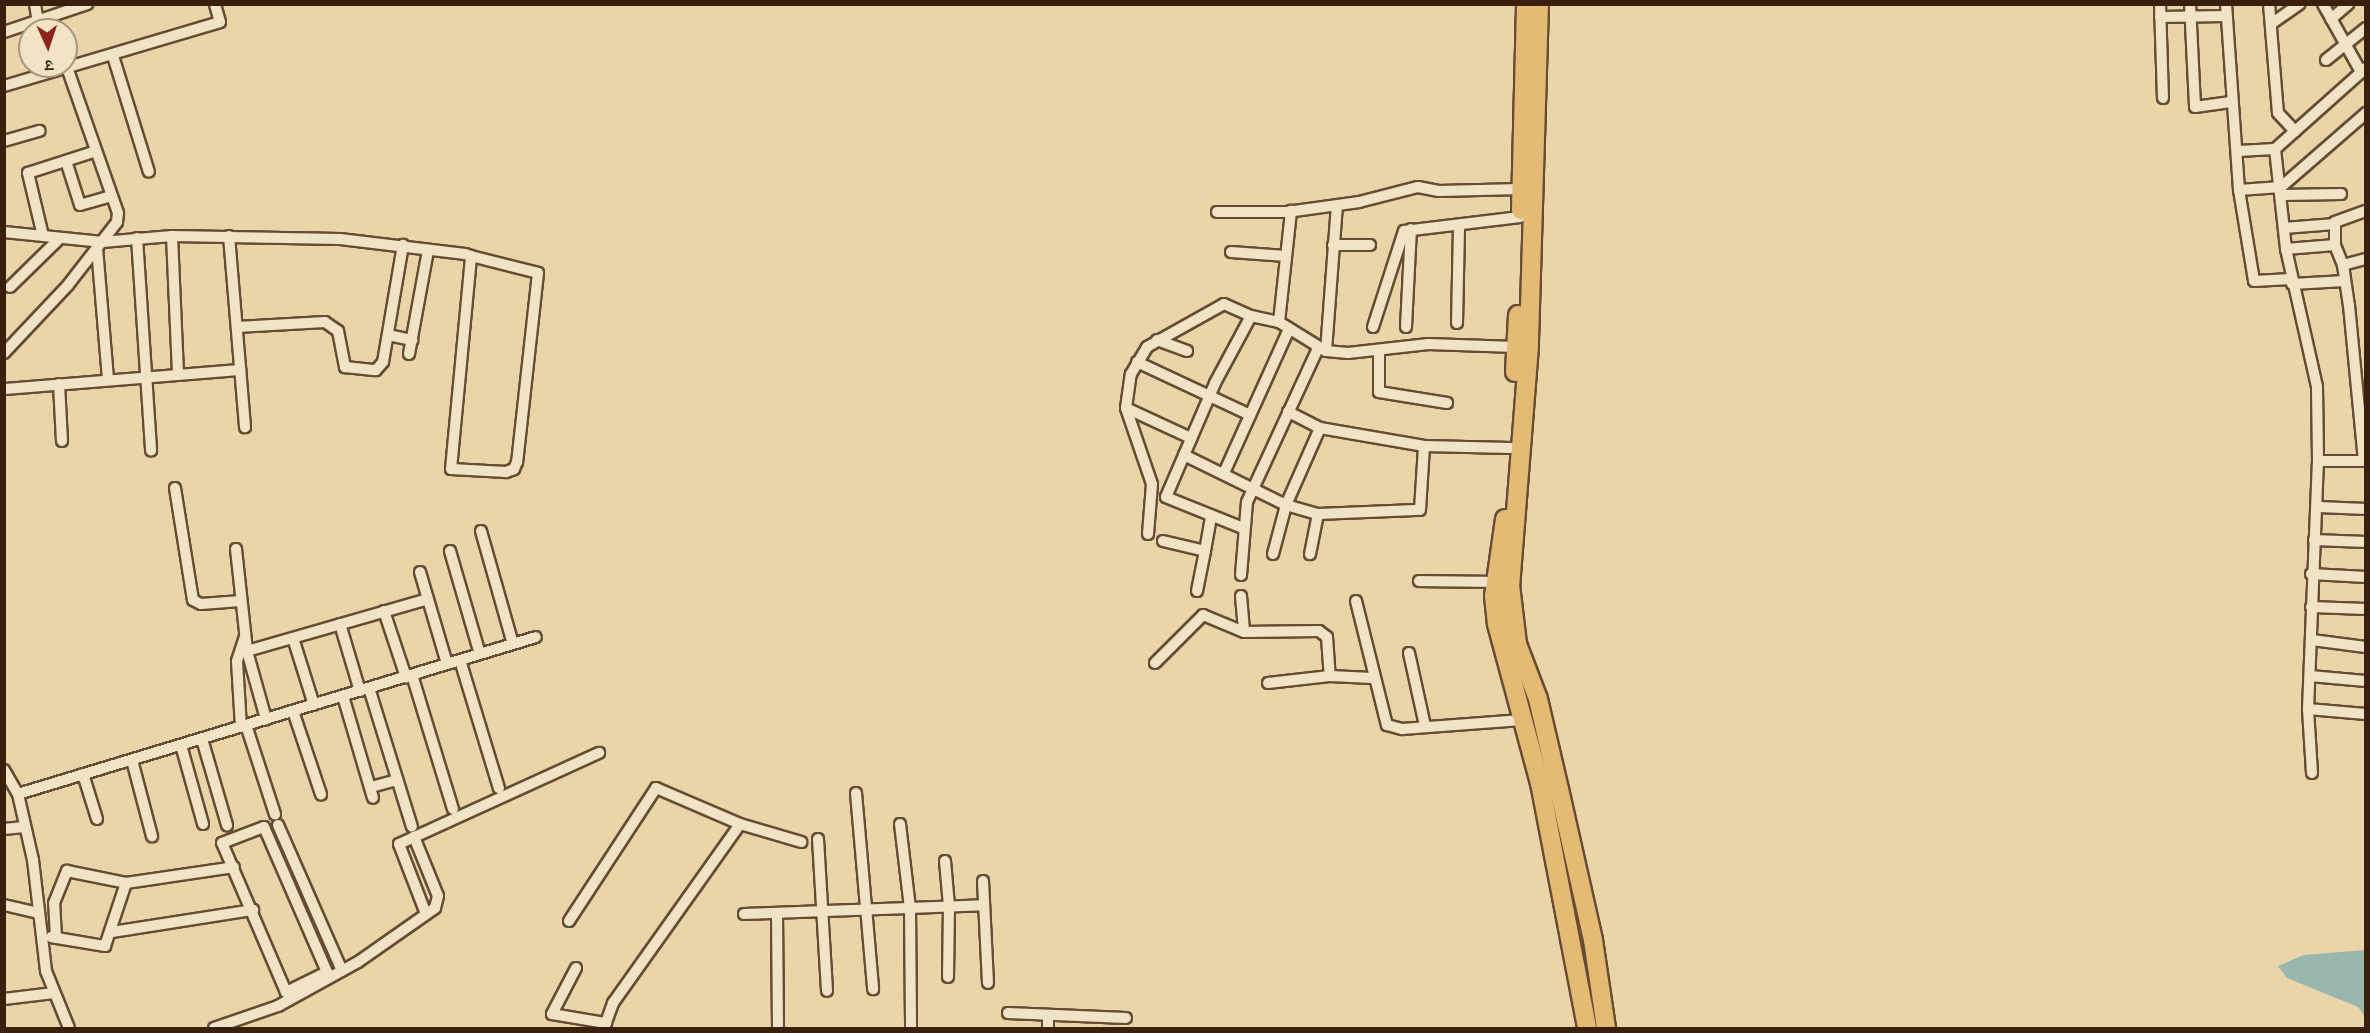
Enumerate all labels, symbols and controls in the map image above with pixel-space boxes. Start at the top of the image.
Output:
north arrow [18,18,78,78]
text: उ [44,53,53,75]

